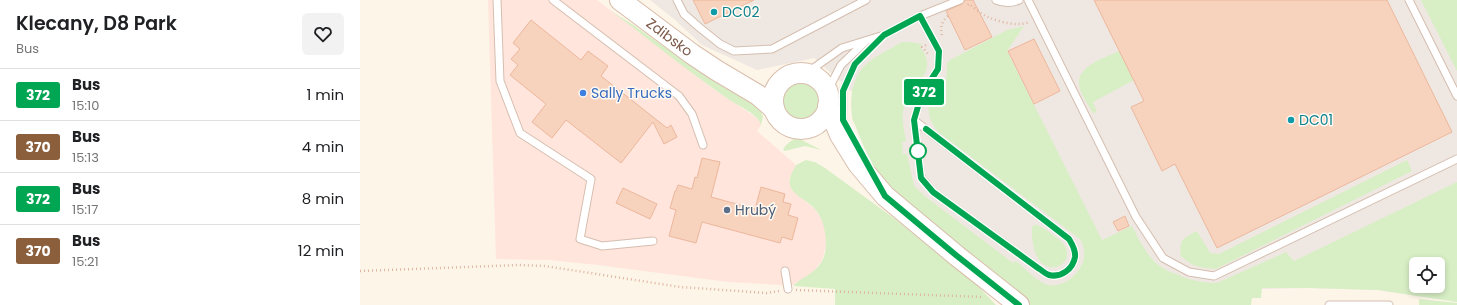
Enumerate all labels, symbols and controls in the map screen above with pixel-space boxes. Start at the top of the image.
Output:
place label: DC02 [722,2,760,22]
marker: DC02 [709,7,719,17]
text: Klecany, D8 Park [16,10,177,37]
button: heart [302,13,344,55]
street label: Zdibsko [642,13,697,61]
text: Bus [16,39,39,58]
text: Bus [72,74,100,95]
line badge: 372 [901,79,947,105]
text: 372 [912,82,936,102]
place label: Sally Trucks [591,83,672,103]
text: 1 min [306,84,344,105]
text: 372 [26,85,50,105]
marker: Sally Trucks [578,88,588,98]
text: 15:10 [72,96,99,115]
place label: DC01 [1299,110,1333,130]
marker: DC01 [1286,115,1296,125]
text: Bus [72,126,100,147]
text: 4 min [302,136,344,157]
text: 370 [25,137,51,157]
unlabelled marker [909,142,927,160]
text: 15:13 [72,148,99,167]
text: Bus [72,178,100,199]
text: 8 min [302,188,344,209]
text: 372 [26,189,50,209]
text: 15:17 [72,200,98,219]
place label: Hrubý [735,200,776,220]
marker: Hrubý [722,205,732,215]
text: Bus [72,230,100,251]
text: 12 min [298,240,344,261]
text: 370 [25,241,51,261]
text: 15:21 [72,252,99,271]
map controls [1409,257,1445,293]
button: locate [1409,257,1445,293]

